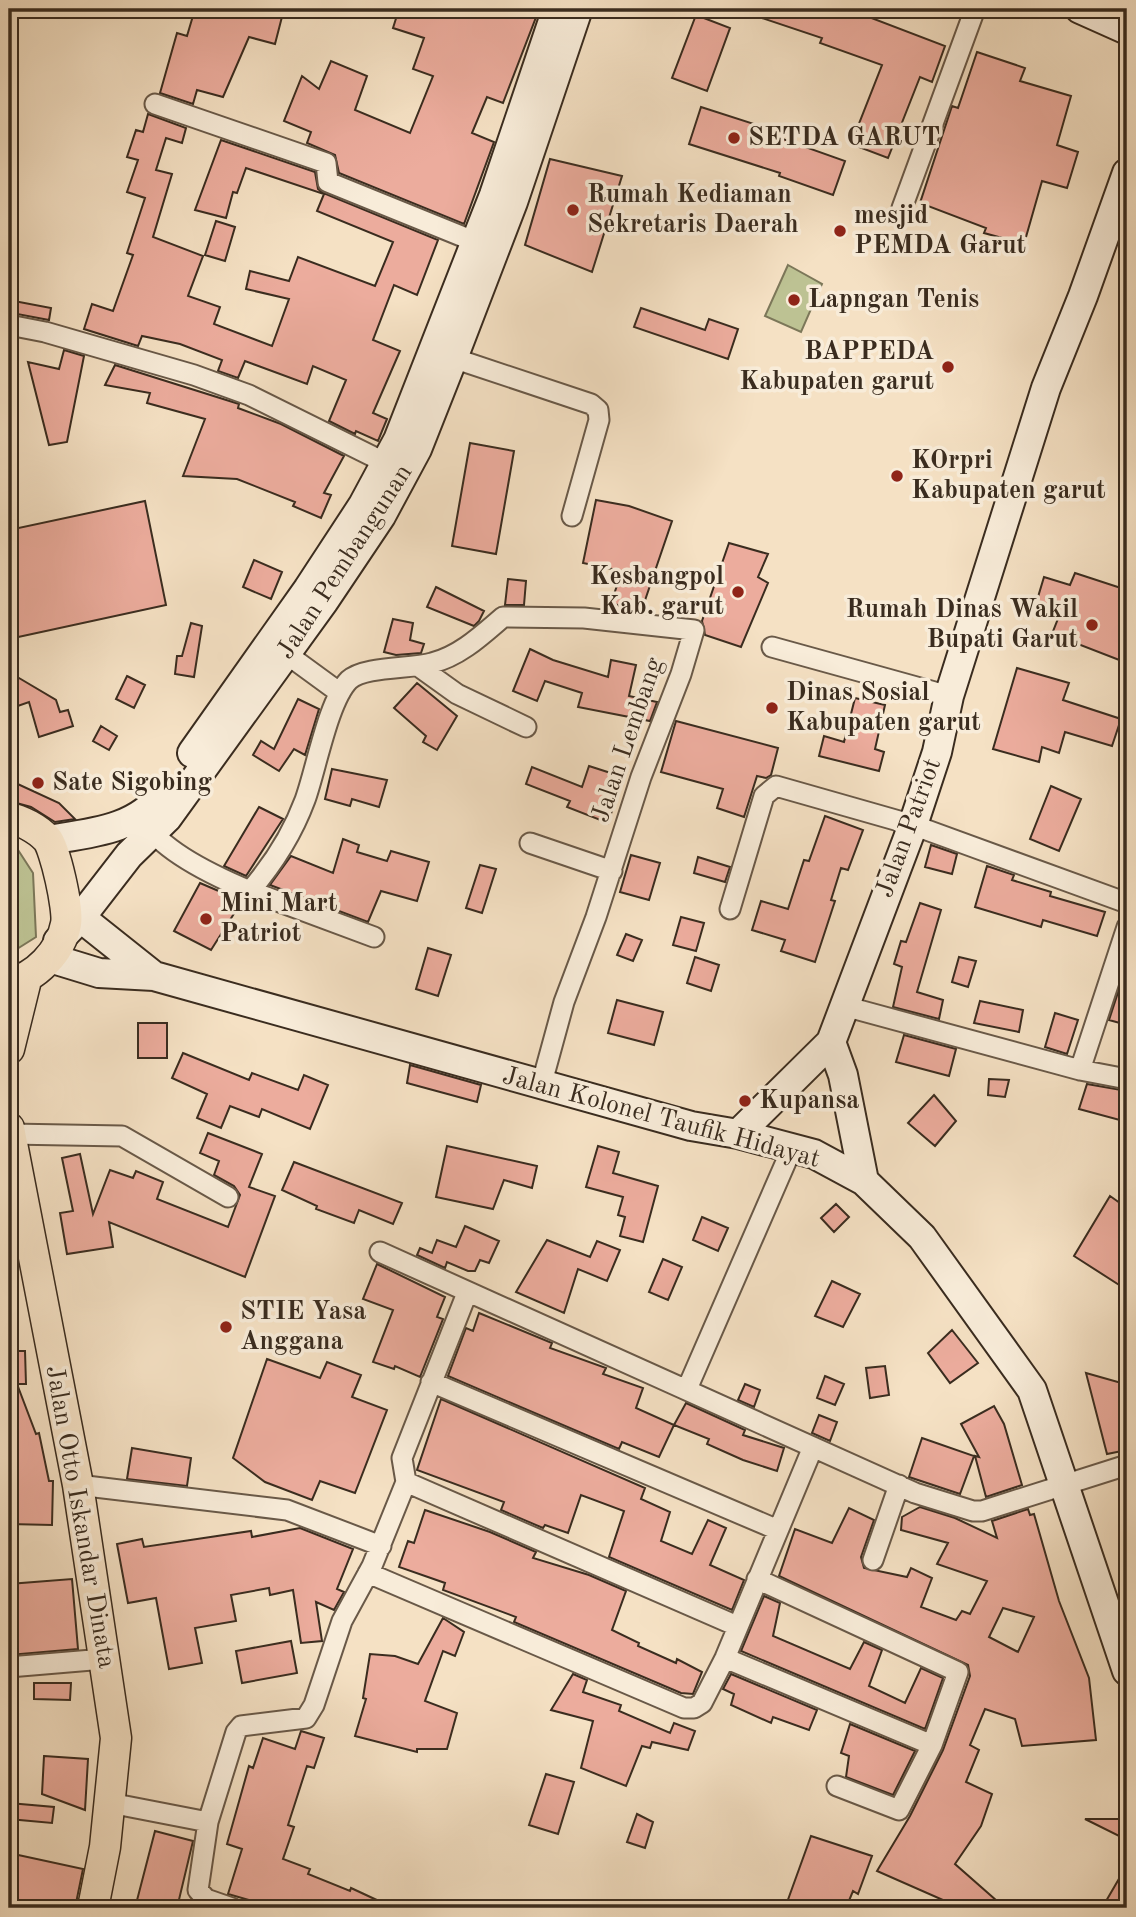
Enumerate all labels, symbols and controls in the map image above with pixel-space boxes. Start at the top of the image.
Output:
place label: SETDA GARUT [748,125,940,151]
marker: SETDA GARUT [726,130,742,146]
place label: Rumah Kediaman Sekretaris Daerah [587,182,799,238]
marker: Rumah Kediaman Sekretaris Daerah [565,202,581,218]
place label: mesjid PEMDA Garut [854,203,1026,259]
marker: mesjid PEMDA Garut [832,223,848,239]
place label: Lapngan Tenis [808,287,979,313]
marker: Lapngan Tenis [786,292,802,308]
place label: BAPPEDA Kabupaten garut [739,339,934,395]
marker: BAPPEDA Kabupaten garut [940,359,956,375]
place label: KOrpri Kabupaten garut [911,448,1106,504]
street label: Jalan Pembangunan [273,460,417,664]
marker: KOrpri Kabupaten garut [889,468,905,484]
place label: Kesbangpol Kab. garut [589,564,724,620]
marker: Kesbangpol Kab. garut [730,584,746,600]
place label: Rumah Dinas Wakil Bupati Garut [846,597,1078,653]
marker: Rumah Dinas Wakil Bupati Garut [1084,617,1100,633]
street label: Jalan Lembang [588,654,668,826]
place label: Dinas Sosial Kabupaten garut [786,680,981,736]
marker: Dinas Sosial Kabupaten garut [764,700,780,716]
street label: Jalan Patriot [872,755,946,901]
place label: Sate Sigobing [52,770,213,796]
marker: Sate Sigobing [30,775,46,791]
place label: Mini Mart Patriot [220,891,337,947]
marker: Mini Mart Patriot [198,911,214,927]
street label: Jalan Kolonel Taufik Hidayat [499,1063,823,1173]
place label: Kupansa [759,1088,860,1114]
marker: Kupansa [737,1093,753,1109]
place label: STIE Yasa Anggana [240,1299,366,1355]
marker: STIE Yasa Anggana [218,1319,234,1335]
street label: Jalan Otto Iskandar Dinata [41,1364,119,1671]

